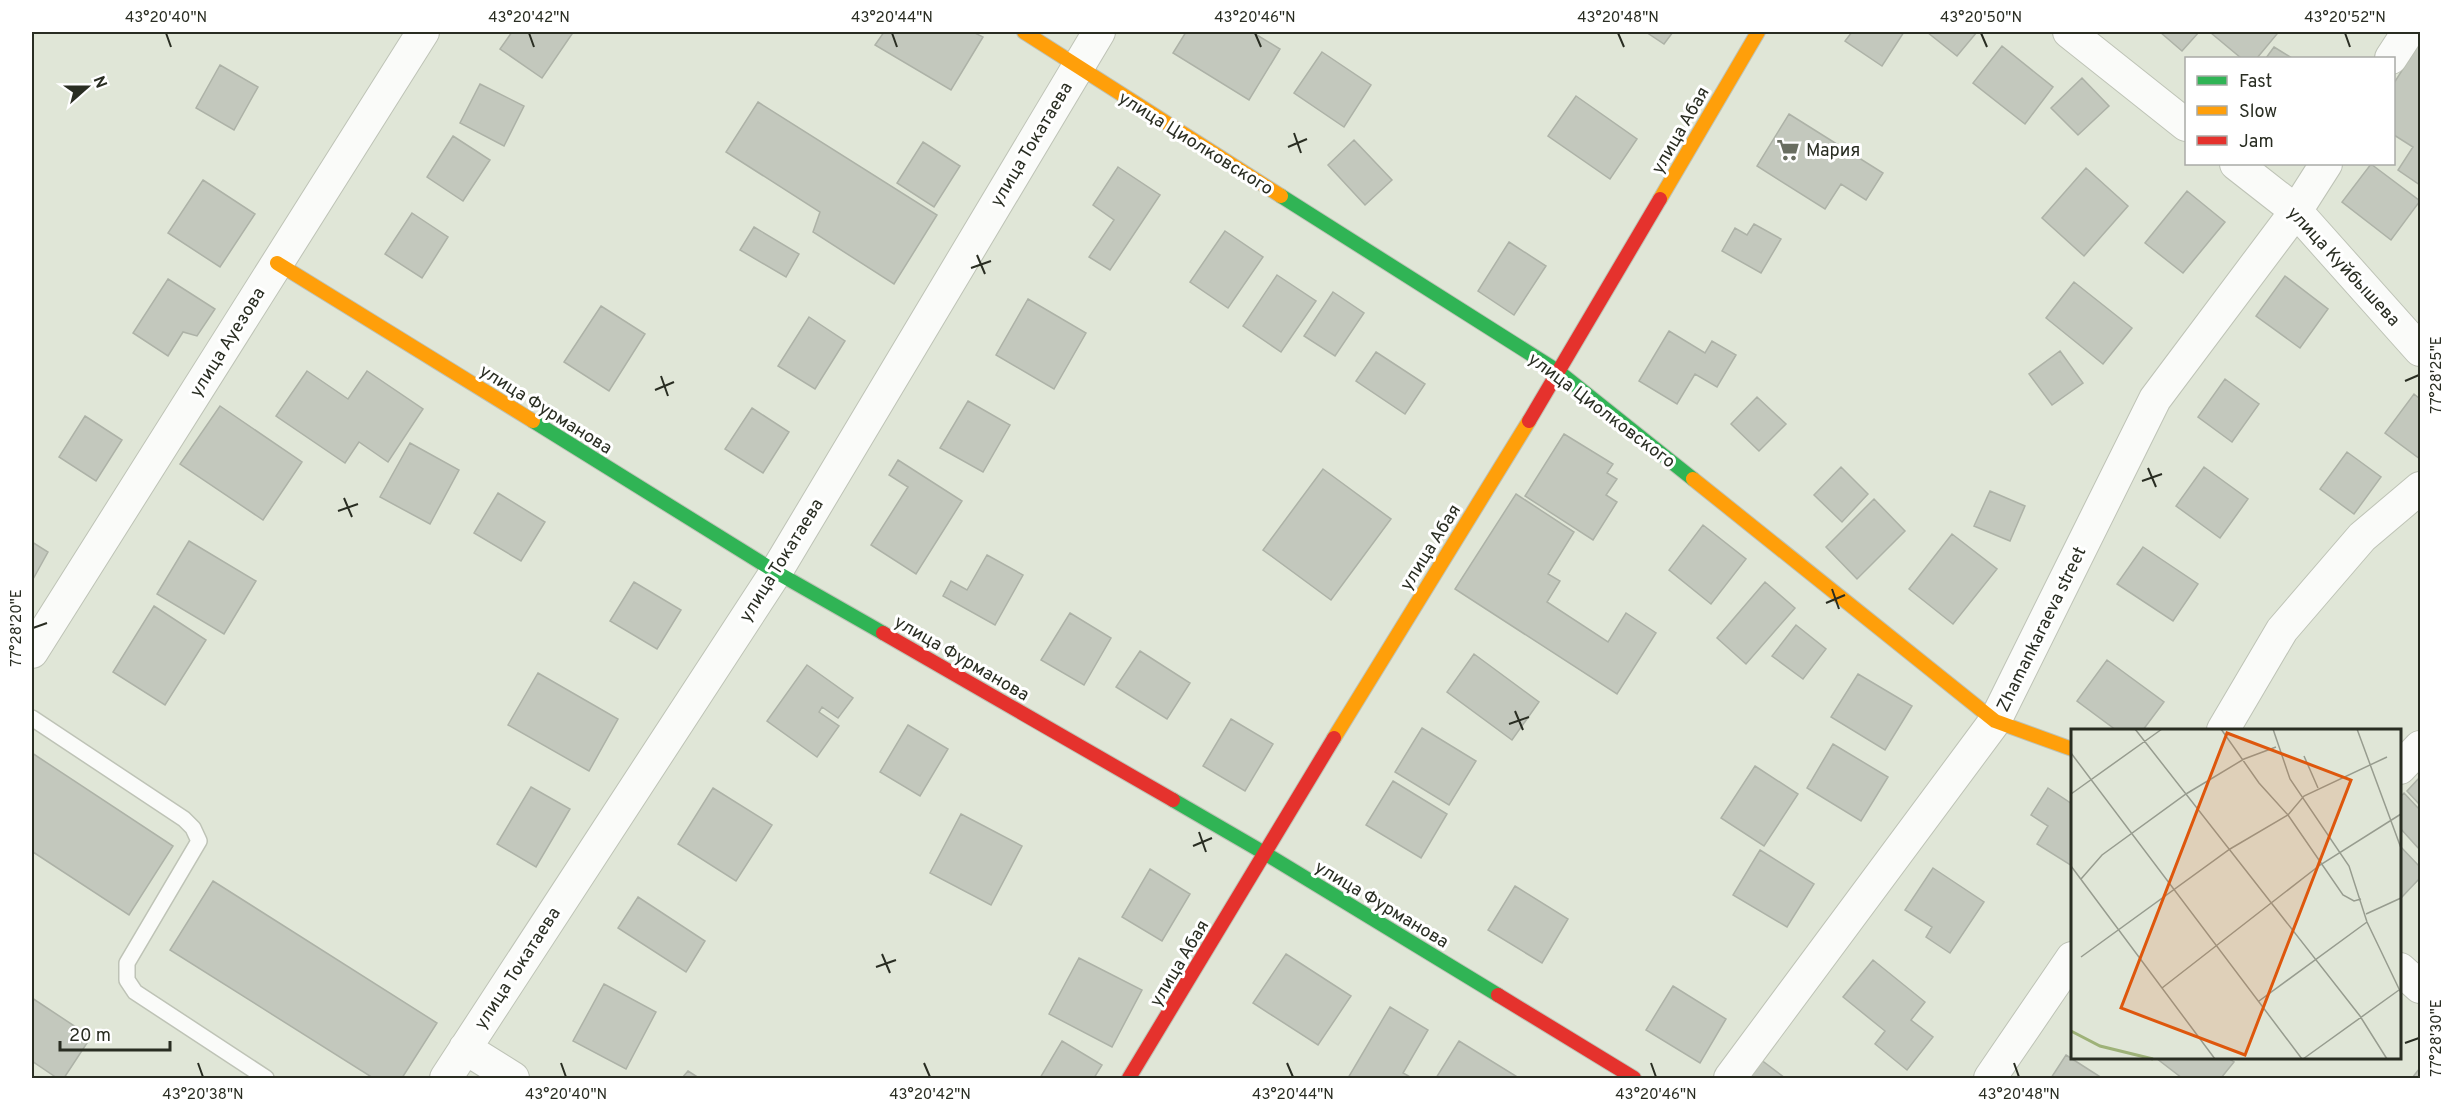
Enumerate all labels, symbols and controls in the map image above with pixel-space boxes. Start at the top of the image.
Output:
text: 43°20'40"N [125,9,207,28]
text: 43°20'42"N [488,9,570,28]
text: 43°20'44"N [851,9,933,28]
text: 43°20'46"N [1214,9,1296,28]
text: 43°20'48"N [1577,9,1659,28]
text: 43°20'50"N [1940,9,2022,28]
text: 43°20'52"N [2304,9,2386,28]
north arrow [57,57,117,117]
legend [2185,57,2395,165]
text: Fast [2239,71,2272,94]
text: N [88,73,111,91]
street label: улица Токатаева [986,78,1079,211]
street label: улица Абая [1647,83,1716,179]
street label: улица Циолковского [1113,87,1277,201]
text: Slow [2239,101,2277,124]
text: Jam [2239,131,2274,154]
supermarket icon: Мария [1775,137,1801,163]
place label: Мария [1806,140,1860,163]
street label: улица Куйбышева [2281,202,2404,332]
street label: улица Ауезова [185,284,271,402]
text: 77°28'25"E [2428,336,2447,414]
street label: улица Циолковского [1523,348,1679,474]
street label: улица Фурманова [475,360,616,460]
street label: улица Токатаева [735,495,829,627]
street label: улица Абая [1396,500,1467,595]
street label: Zhamankaraeva street [1992,543,2092,716]
text: 77°28'20"E [8,589,27,667]
street label: улица Фурманова [890,611,1033,707]
inset map [2071,729,2401,1059]
street label: улица Фурманова [1310,856,1452,954]
street label: улица Токатаева [470,903,566,1034]
street label: улица Абая [1145,916,1215,1011]
text: 77°28'30"E [2428,999,2447,1077]
scale bar [60,1014,170,1052]
text: 20 m [69,1025,111,1048]
text: 43°20'38"N [162,1086,244,1105]
text: 43°20'40"N [525,1086,607,1105]
text: 43°20'42"N [889,1086,971,1105]
text: 43°20'44"N [1252,1086,1334,1105]
text: 43°20'46"N [1615,1086,1697,1105]
text: 43°20'48"N [1978,1086,2060,1105]

